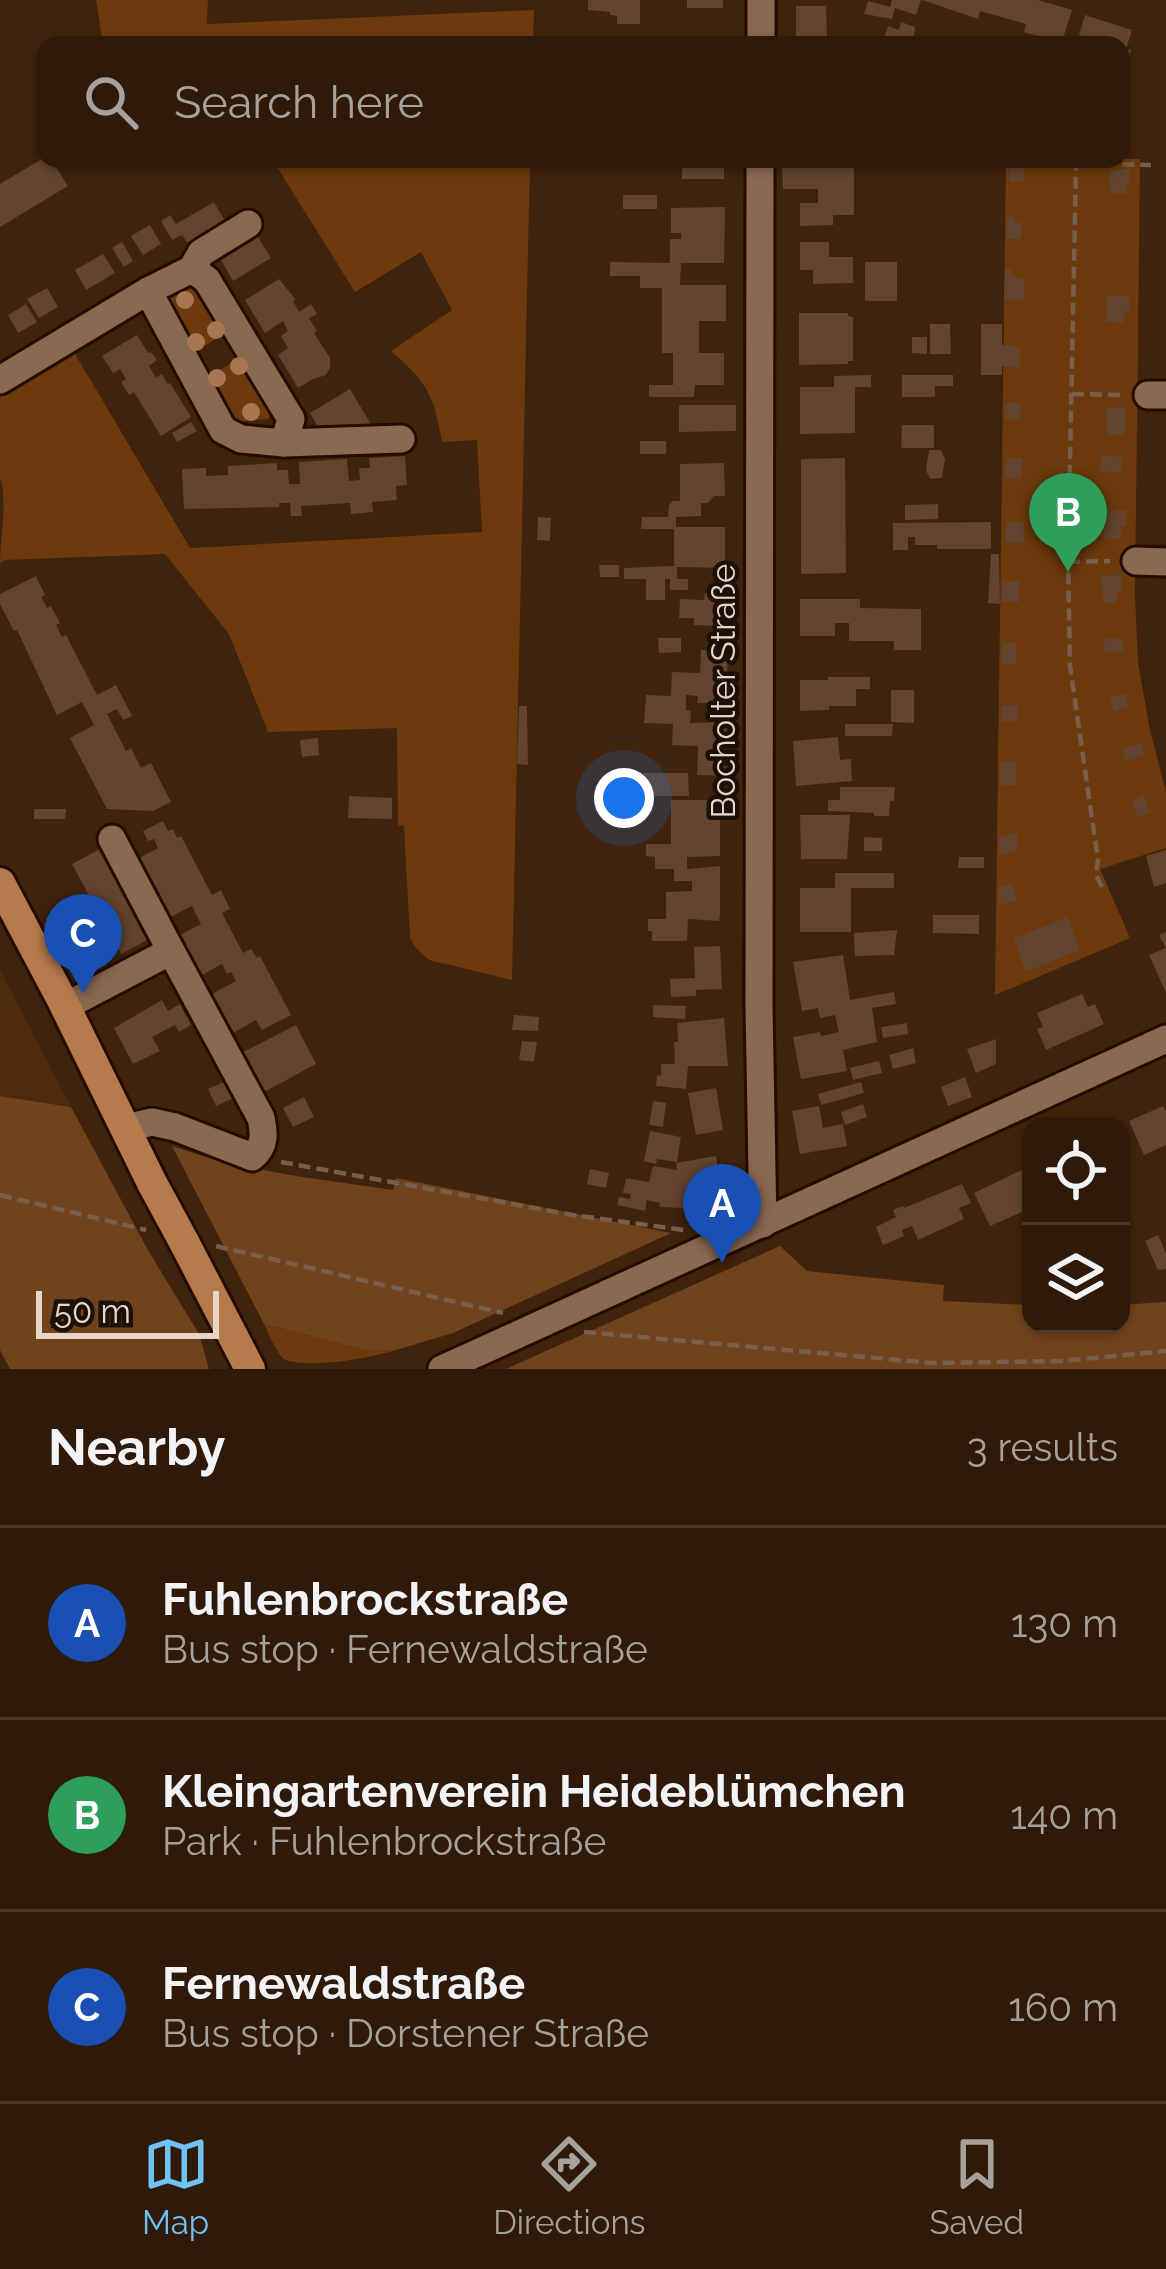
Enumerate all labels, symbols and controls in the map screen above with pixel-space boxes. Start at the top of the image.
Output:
search box [36,36,1130,168]
icon: search [78,69,144,135]
text: Search here [174,76,424,129]
pin: B [1029,473,1107,572]
street label: Bocholter Straße [704,564,743,818]
your location [594,768,654,828]
pin: C [44,894,122,993]
map controls [1022,1117,1130,1333]
button: locate [1022,1117,1130,1225]
pin: A [683,1164,761,1263]
button: layers [1022,1225,1130,1333]
scale bar [36,1285,219,1338]
text: 50 m [54,1292,131,1331]
text: Nearby [48,1417,225,1477]
text: 3 results [967,1424,1118,1470]
text: Fuhlenbrockstraße [162,1573,568,1626]
text: A [74,1600,100,1646]
text: 130 m [1011,1600,1118,1646]
text: Bus stop · Fernewaldstraße [162,1626,648,1672]
text: Kleingartenverein Heideblümchen [162,1765,906,1818]
text: B [74,1792,100,1838]
text: 140 m [1010,1792,1118,1838]
text: Park · Fuhlenbrockstraße [162,1818,606,1864]
text: Fernewaldstraße [162,1957,525,2010]
text: C [74,1984,100,2030]
text: 160 m [1008,1984,1118,2030]
text: Bus stop · Dorstener Straße [162,2010,649,2056]
tab: Map [142,2131,209,2242]
tab: Directions [493,2131,646,2242]
tab: Saved [930,2131,1024,2242]

